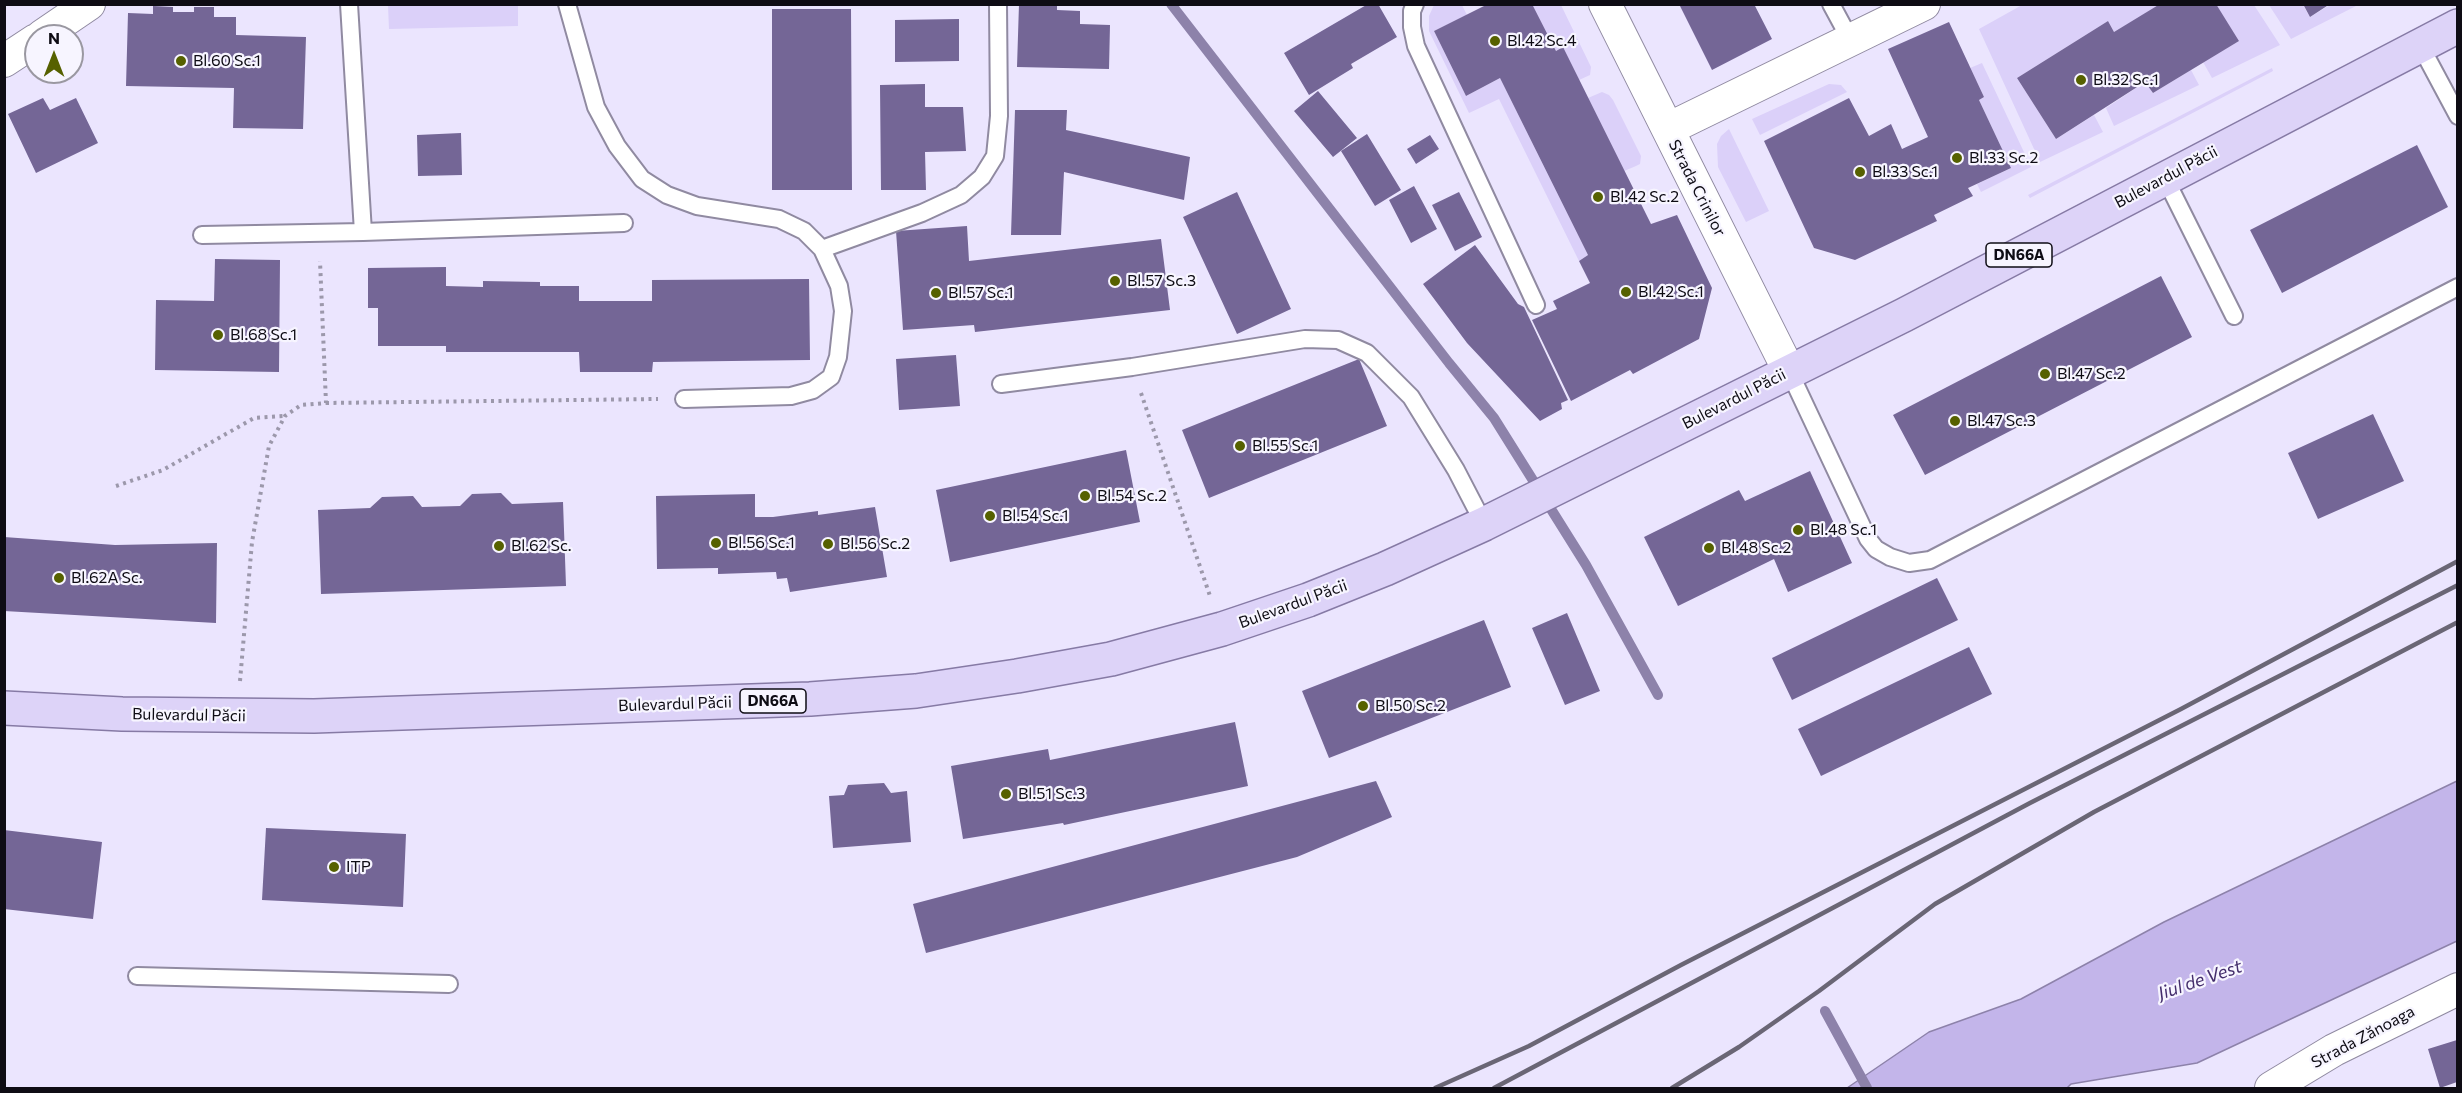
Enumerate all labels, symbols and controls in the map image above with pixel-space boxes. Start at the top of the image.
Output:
north arrow [24,24,84,84]
text: N [48,28,60,47]
place label: Bl.42 Sc.4 [1507,31,1577,51]
marker: Bl.42 Sc.4 [1488,34,1502,48]
place label: Bl.60 Sc.1 [193,51,261,71]
marker: Bl.60 Sc.1 [174,54,188,68]
place label: Bl.32 Sc.1 [2093,70,2159,90]
marker: Bl.32 Sc.1 [2074,73,2088,87]
street label: Strada Crinilor [1664,137,1730,239]
street label: Bulevardul Păcii [2111,142,2221,212]
place label: Bl.33 Sc.2 [1969,148,2038,168]
marker: Bl.33 Sc.2 [1950,151,1964,165]
place label: Bl.33 Sc.1 [1872,162,1938,182]
marker: Bl.33 Sc.1 [1853,165,1867,179]
place label: Bl.42 Sc.2 [1610,187,1679,207]
marker: Bl.42 Sc.2 [1591,190,1605,204]
road number: DN66A [1986,243,2052,267]
place label: Bl.57 Sc.3 [1127,271,1196,291]
marker: Bl.57 Sc.3 [1108,274,1122,288]
place label: Bl.42 Sc.1 [1638,282,1704,302]
place label: Bl.57 Sc.1 [948,283,1014,303]
marker: Bl.42 Sc.1 [1619,285,1633,299]
marker: Bl.57 Sc.1 [929,286,943,300]
place label: Bl.68 Sc.1 [230,325,297,345]
marker: Bl.68 Sc.1 [211,328,225,342]
place label: Bl.47 Sc.2 [2057,364,2126,384]
street label: Bulevardul Păcii [1679,365,1789,433]
marker: Bl.47 Sc.2 [2038,367,2052,381]
place label: Bl.47 Sc.3 [1967,411,2036,431]
marker: Bl.47 Sc.3 [1948,414,1962,428]
place label: Bl.55 Sc.1 [1252,436,1318,456]
marker: Bl.55 Sc.1 [1233,439,1247,453]
place label: Bl.54 Sc.2 [1097,486,1167,506]
marker: Bl.54 Sc.2 [1078,489,1092,503]
place label: Bl.54 Sc.1 [1002,506,1069,526]
marker: Bl.54 Sc.1 [983,509,997,523]
place label: Bl.48 Sc.1 [1810,520,1877,540]
marker: Bl.48 Sc.1 [1791,523,1805,537]
place label: Bl.56 Sc.1 [728,533,795,553]
place label: Bl.56 Sc.2 [840,534,910,554]
place label: Bl.62 Sc. [511,536,572,556]
marker: Bl.56 Sc.1 [709,536,723,550]
marker: Bl.56 Sc.2 [821,537,835,551]
place label: Bl.48 Sc.2 [1721,538,1791,558]
marker: Bl.62 Sc. [492,539,506,553]
marker: Bl.48 Sc.2 [1702,541,1716,555]
place label: Bl.62A Sc. [71,568,143,588]
marker: Bl.62A Sc. [52,571,66,585]
street label: Bulevardul Păcii [1236,576,1350,632]
road number: DN66A [740,689,806,713]
street label: Bulevardul Păcii [618,692,732,716]
place label: Bl.50 Sc.2 [1375,696,1446,716]
marker: Bl.50 Sc.2 [1356,699,1370,713]
street label: Bulevardul Păcii [132,704,246,726]
place label: Bl.51 Sc.3 [1018,784,1085,804]
marker: Bl.51 Sc.3 [999,787,1013,801]
place label: ITP [346,857,371,877]
marker: ITP [327,860,341,874]
water label: Jiul de Vest [2155,956,2245,1004]
street label: Strada Zănoaga [2308,1002,2418,1072]

